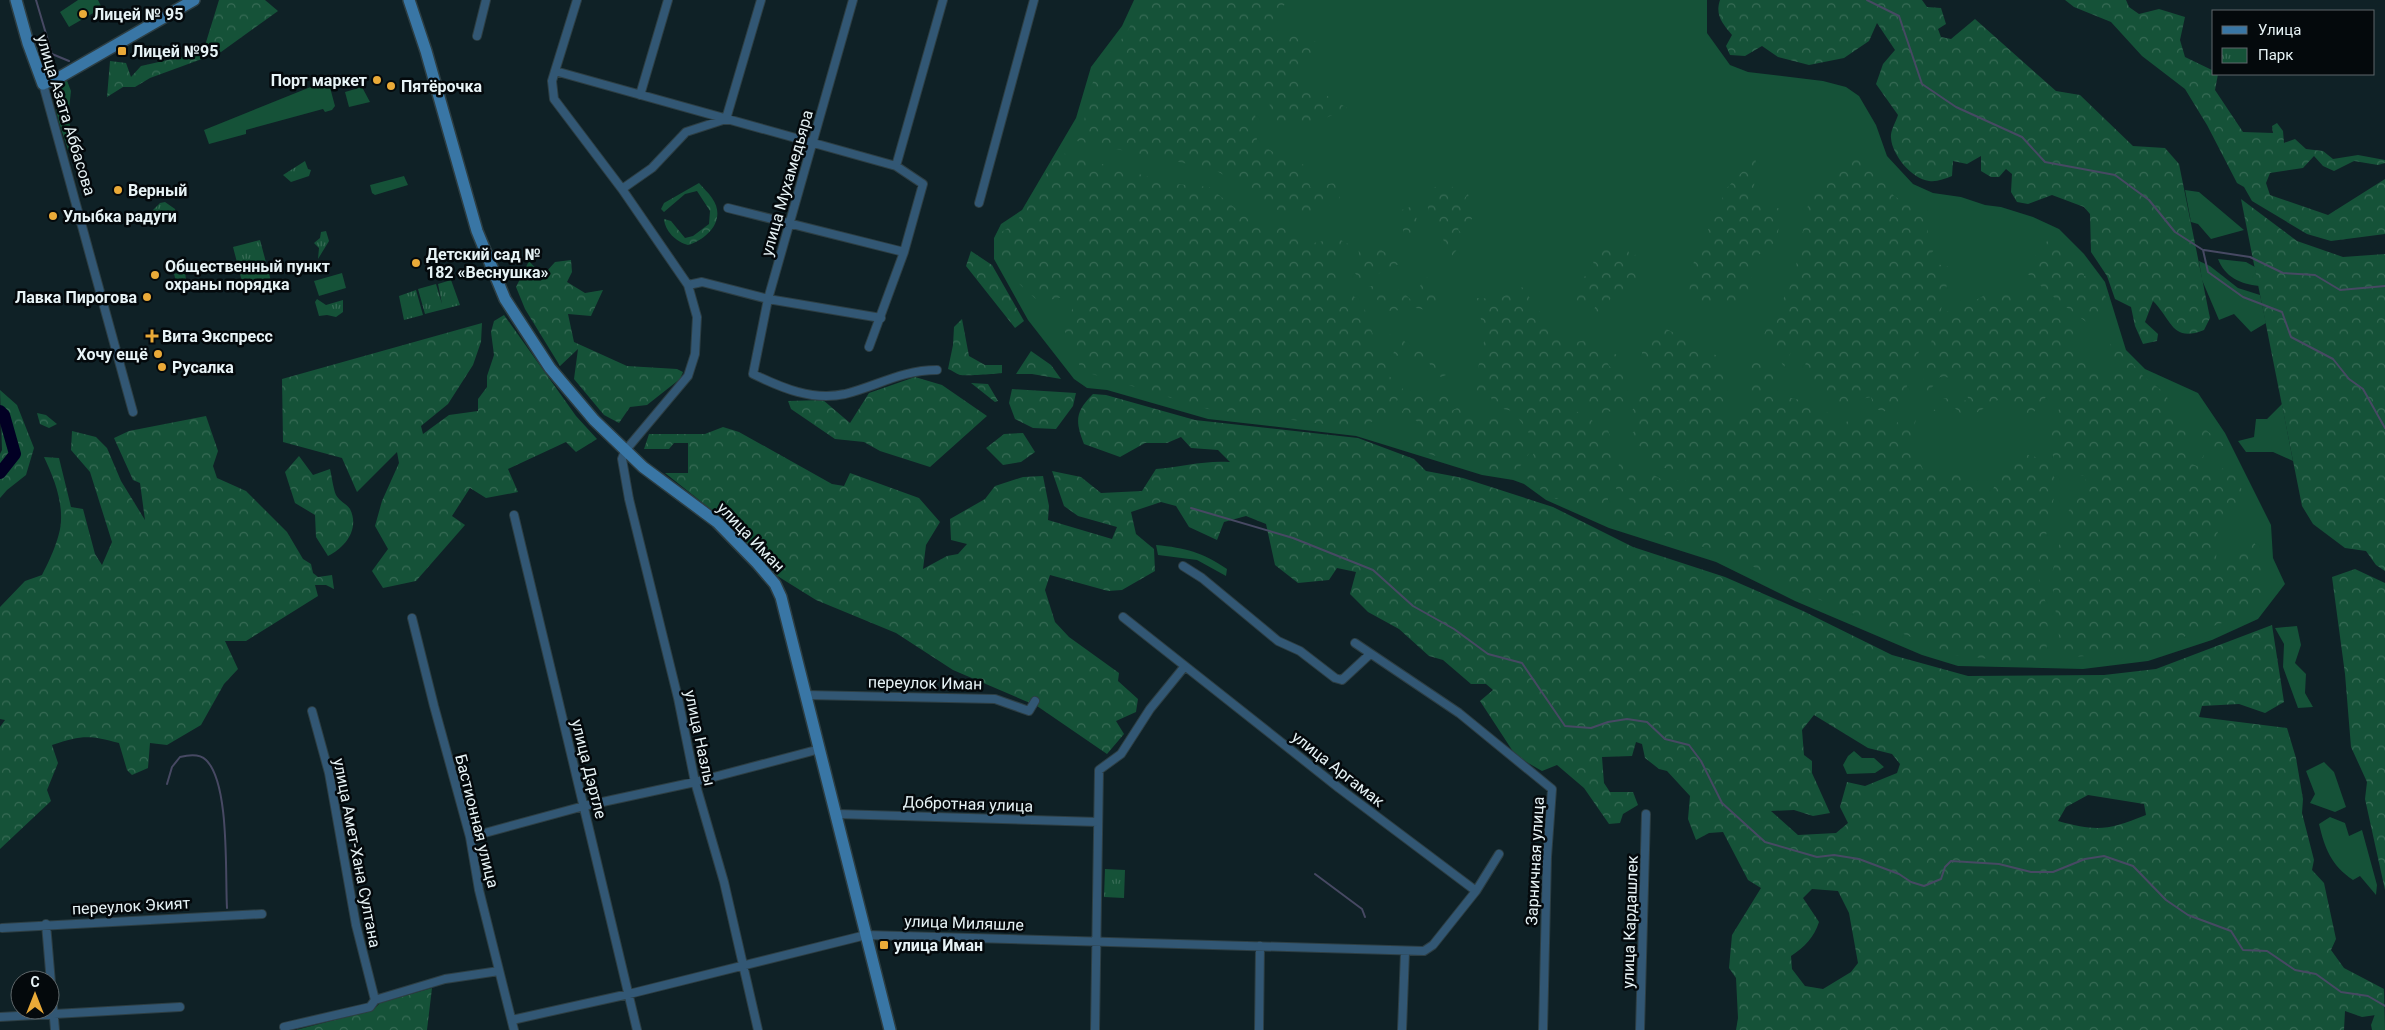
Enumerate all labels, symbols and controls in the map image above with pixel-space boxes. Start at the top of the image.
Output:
place label: Лицей № 95 [93,5,183,24]
marker: Лицей № 95 [77,8,89,20]
legend [2212,10,2375,75]
text: Улица [2258,21,2301,39]
street label: улица Азата Аббасова [32,32,100,198]
place label: Лицей №95 [132,42,218,61]
marker: Лицей №95 [116,45,128,57]
text: Парк [2258,46,2293,64]
place label: Порт маркет [271,71,367,90]
marker: Порт маркет [371,74,383,86]
place label: Пятёрочка [401,77,482,96]
marker: Пятёрочка [385,80,397,92]
street label: улица Мухамедьяра [757,108,817,258]
place label: Верный [128,181,187,200]
marker: Верный [112,184,124,196]
place label: Улыбка радуги [63,207,177,226]
marker: Улыбка радуги [47,210,59,222]
place label: Детский сад № 182 «Веснушка» [426,245,549,282]
place label: Общественный пункт охраны порядка [165,257,330,294]
marker: Детский сад № 182 «Веснушка» [410,257,422,269]
marker: Общественный пункт охраны порядка [149,269,161,281]
place label: Лавка Пирогова [15,288,137,307]
marker: Лавка Пирогова [141,291,153,303]
place label: Вита Экспресс [162,327,273,346]
marker: Вита Экспресс [146,330,158,342]
place label: Хочу ещё [76,345,148,364]
marker: Хочу ещё [152,348,164,360]
place label: Русалка [172,358,234,377]
marker: Русалка [156,361,168,373]
street label: улица Иман [713,498,789,576]
street label: переулок Иман [868,673,982,693]
street label: улица Назлы [681,688,719,788]
street label: улица Дэртле [567,717,611,821]
street label: улица Аргамак [1288,727,1388,811]
street label: Бастионная улица [451,752,503,890]
street label: улица Амет-Хана Султана [329,757,385,949]
street label: Добротная улица [903,792,1033,816]
street label: Зарничная улица [1522,796,1548,926]
street label: улица Кардашлек [1618,855,1642,989]
street label: переулок Экият [71,893,191,919]
street label: улица Миляшле [904,911,1024,935]
place label: улица Иман [894,936,983,955]
marker: улица Иман [878,939,890,951]
north arrow [10,970,60,1020]
text: С [30,974,40,990]

